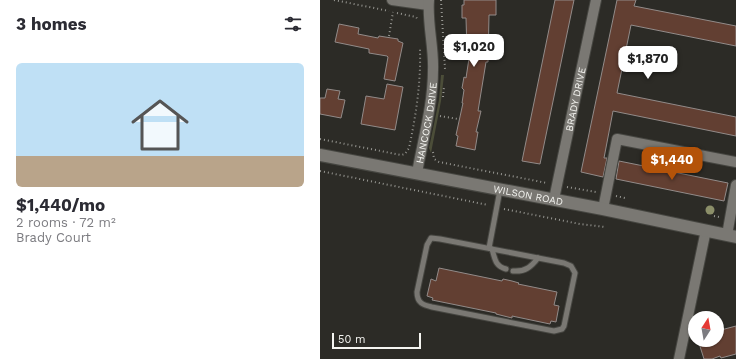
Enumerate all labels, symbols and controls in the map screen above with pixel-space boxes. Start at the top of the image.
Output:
icon: filters [282,13,304,35]
text: 3 homes [16,14,87,34]
pin: $1,020 [441,34,507,68]
text: $1,020 [453,39,495,54]
pin: $1,870 [615,46,681,80]
text: $1,870 [627,51,669,66]
street label: BRADY DRIVE [563,66,587,132]
street label: HANCOCK DRIVE [413,82,438,164]
icon: home [124,89,196,161]
pin: $1,440 [639,147,705,181]
text: $1,440 [651,152,693,167]
street label: WILSON ROAD [492,183,564,207]
text: $1,440/mo [16,195,105,215]
text: 2 rooms · 72 m² [16,215,116,230]
text: Brady Court [16,230,91,245]
north arrow [688,311,724,347]
map controls [688,311,724,347]
scale bar [332,331,421,350]
text: 50 m [338,333,365,346]

